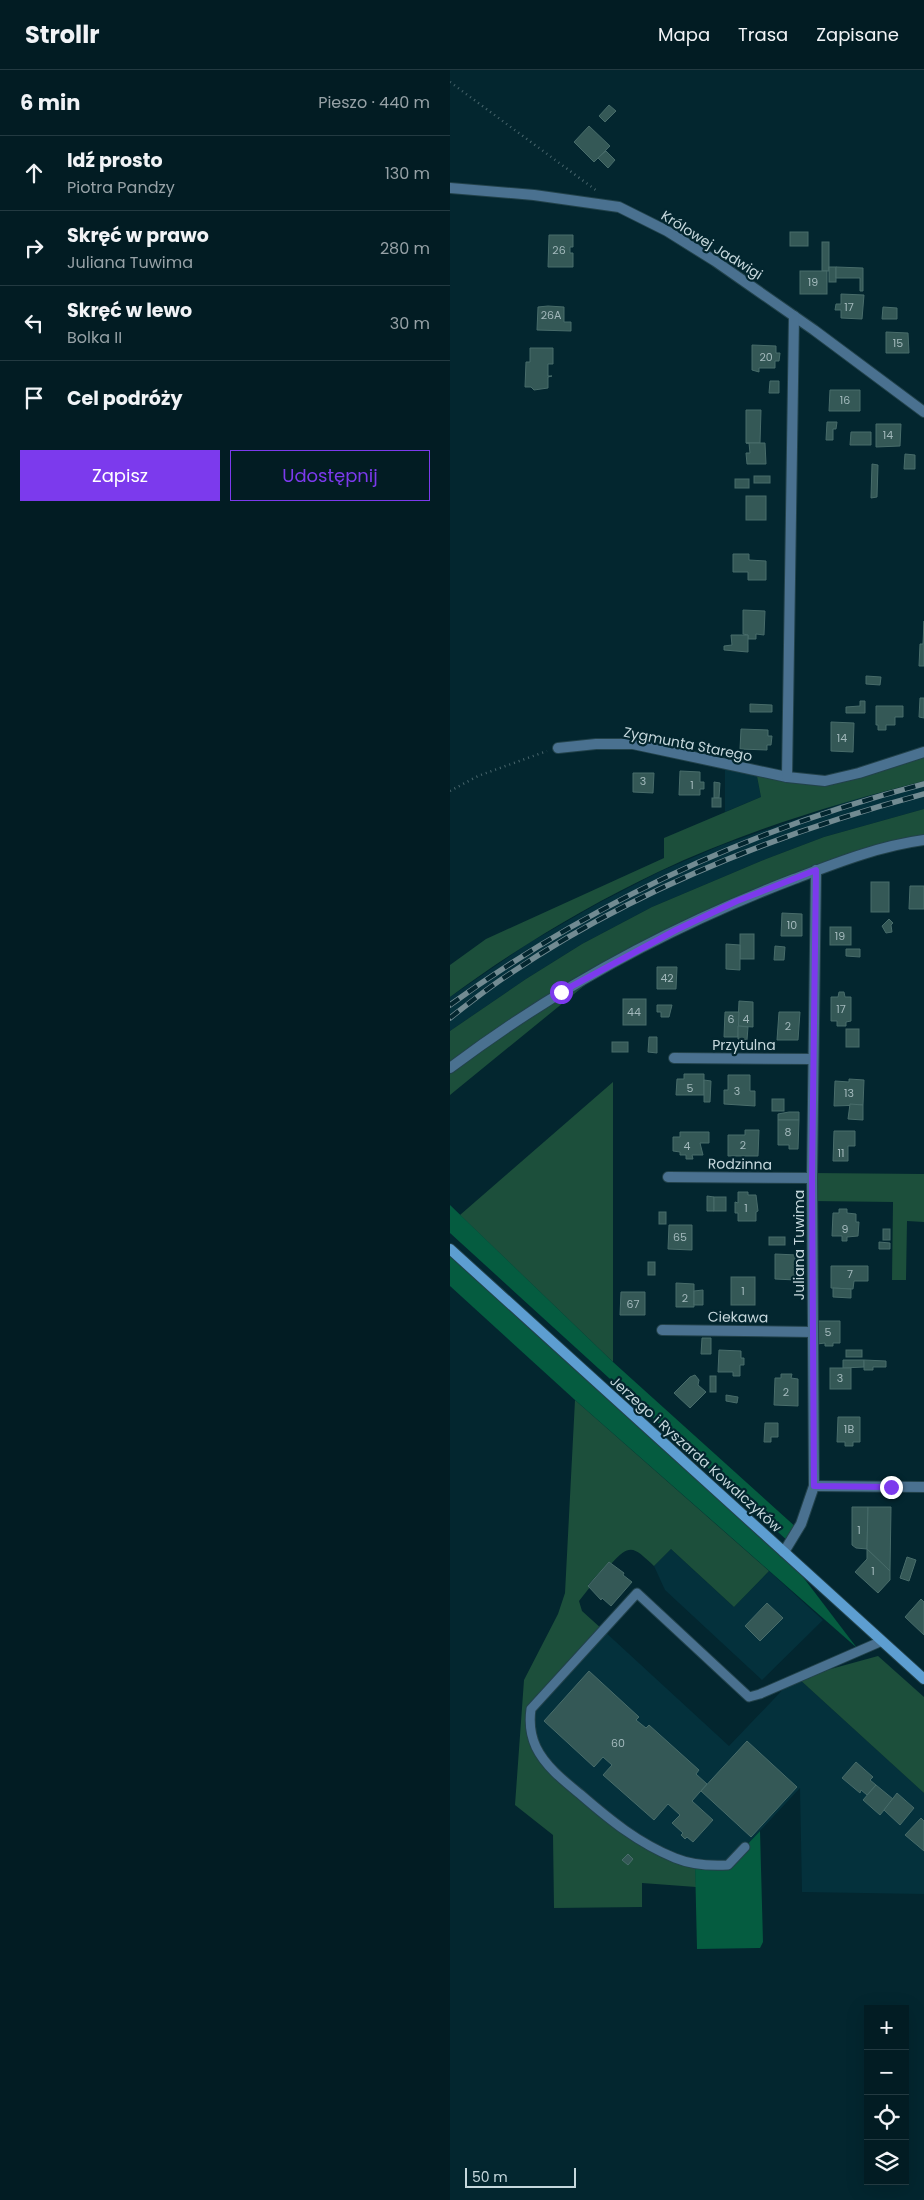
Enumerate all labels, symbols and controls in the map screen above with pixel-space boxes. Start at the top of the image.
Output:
text: Strollr [25,18,100,51]
text: Mapa [658,22,710,47]
text: Trasa [738,22,788,47]
text: Zapisane [816,22,899,47]
text: 6 min [20,88,80,117]
text: Pieszo · 440 m [318,91,430,114]
text: Idź prosto [67,147,163,174]
icon: ahead [20,159,48,187]
text: 130 m [385,162,430,185]
text: Piotra Pandzy [67,176,175,199]
street label: Królowej Jadwigi [657,206,767,284]
text: Skręć w prawo [67,222,209,249]
icon: right [20,234,48,262]
text: 280 m [380,237,430,260]
house number: 26 [552,242,566,258]
text: Juliana Tuwima [67,251,193,274]
house number: 19 [808,274,818,290]
text: Skręć w lewo [67,297,192,324]
house number: 17 [844,299,854,315]
house number: 26A [541,307,562,323]
icon: left [20,309,48,337]
text: 30 m [390,312,430,335]
text: Bolka II [67,326,122,349]
house number: 15 [893,335,903,351]
house number: 20 [759,349,773,365]
icon: arrive [20,384,48,412]
text: Cel podróży [67,385,182,412]
house number: 16 [840,392,850,408]
house number: 14 [883,427,893,443]
button: Zapisz [20,450,220,501]
button: Udostępnij [230,450,430,501]
street label: Zygmunta Starego [622,722,754,766]
house number: 14 [837,730,847,746]
house number: 3 [640,773,646,789]
house number: 1 [690,777,694,793]
house number: 10 [787,917,797,933]
house number: 19 [835,928,845,944]
house number: 42 [660,970,674,986]
route start [550,981,573,1004]
house number: 17 [836,1001,846,1017]
house number: 44 [627,1004,641,1020]
house number: 6 [728,1011,735,1027]
house number: 4 [743,1011,750,1027]
house number: 2 [785,1018,791,1034]
street label: Przytulna [712,1035,776,1055]
house number: 5 [687,1080,694,1096]
house number: 3 [734,1083,740,1099]
house number: 13 [844,1085,854,1101]
house number: 8 [785,1124,792,1140]
house number: 2 [740,1137,746,1153]
house number: 4 [684,1138,691,1154]
house number: 11 [837,1145,845,1161]
street label: Rodzinna [708,1153,772,1175]
street label: Juliana Tuwima [789,1190,809,1300]
house number: 1 [744,1200,748,1216]
house number: 9 [842,1221,849,1237]
house number: 65 [673,1229,687,1245]
house number: 7 [847,1266,853,1282]
house number: 1 [741,1283,745,1299]
house number: 2 [682,1290,688,1306]
house number: 67 [627,1296,640,1312]
street label: Ciekawa [708,1306,768,1328]
house number: 5 [825,1324,832,1340]
house number: 3 [837,1370,843,1386]
street label: Jerzego i Ryszarda Kowalczyków [606,1371,787,1537]
house number: 2 [783,1384,789,1400]
house number: 1B [844,1421,854,1437]
route end [880,1476,903,1499]
house number: 1 [857,1522,861,1538]
house number: 1 [871,1563,875,1579]
house number: 60 [611,1735,625,1751]
map controls [864,2005,909,2185]
button: + [864,2005,909,2050]
button: − [864,2050,909,2095]
button: locate [864,2095,909,2140]
button: layers [864,2140,909,2185]
scale bar [465,2165,576,2188]
text: 50 m [472,2167,508,2187]

